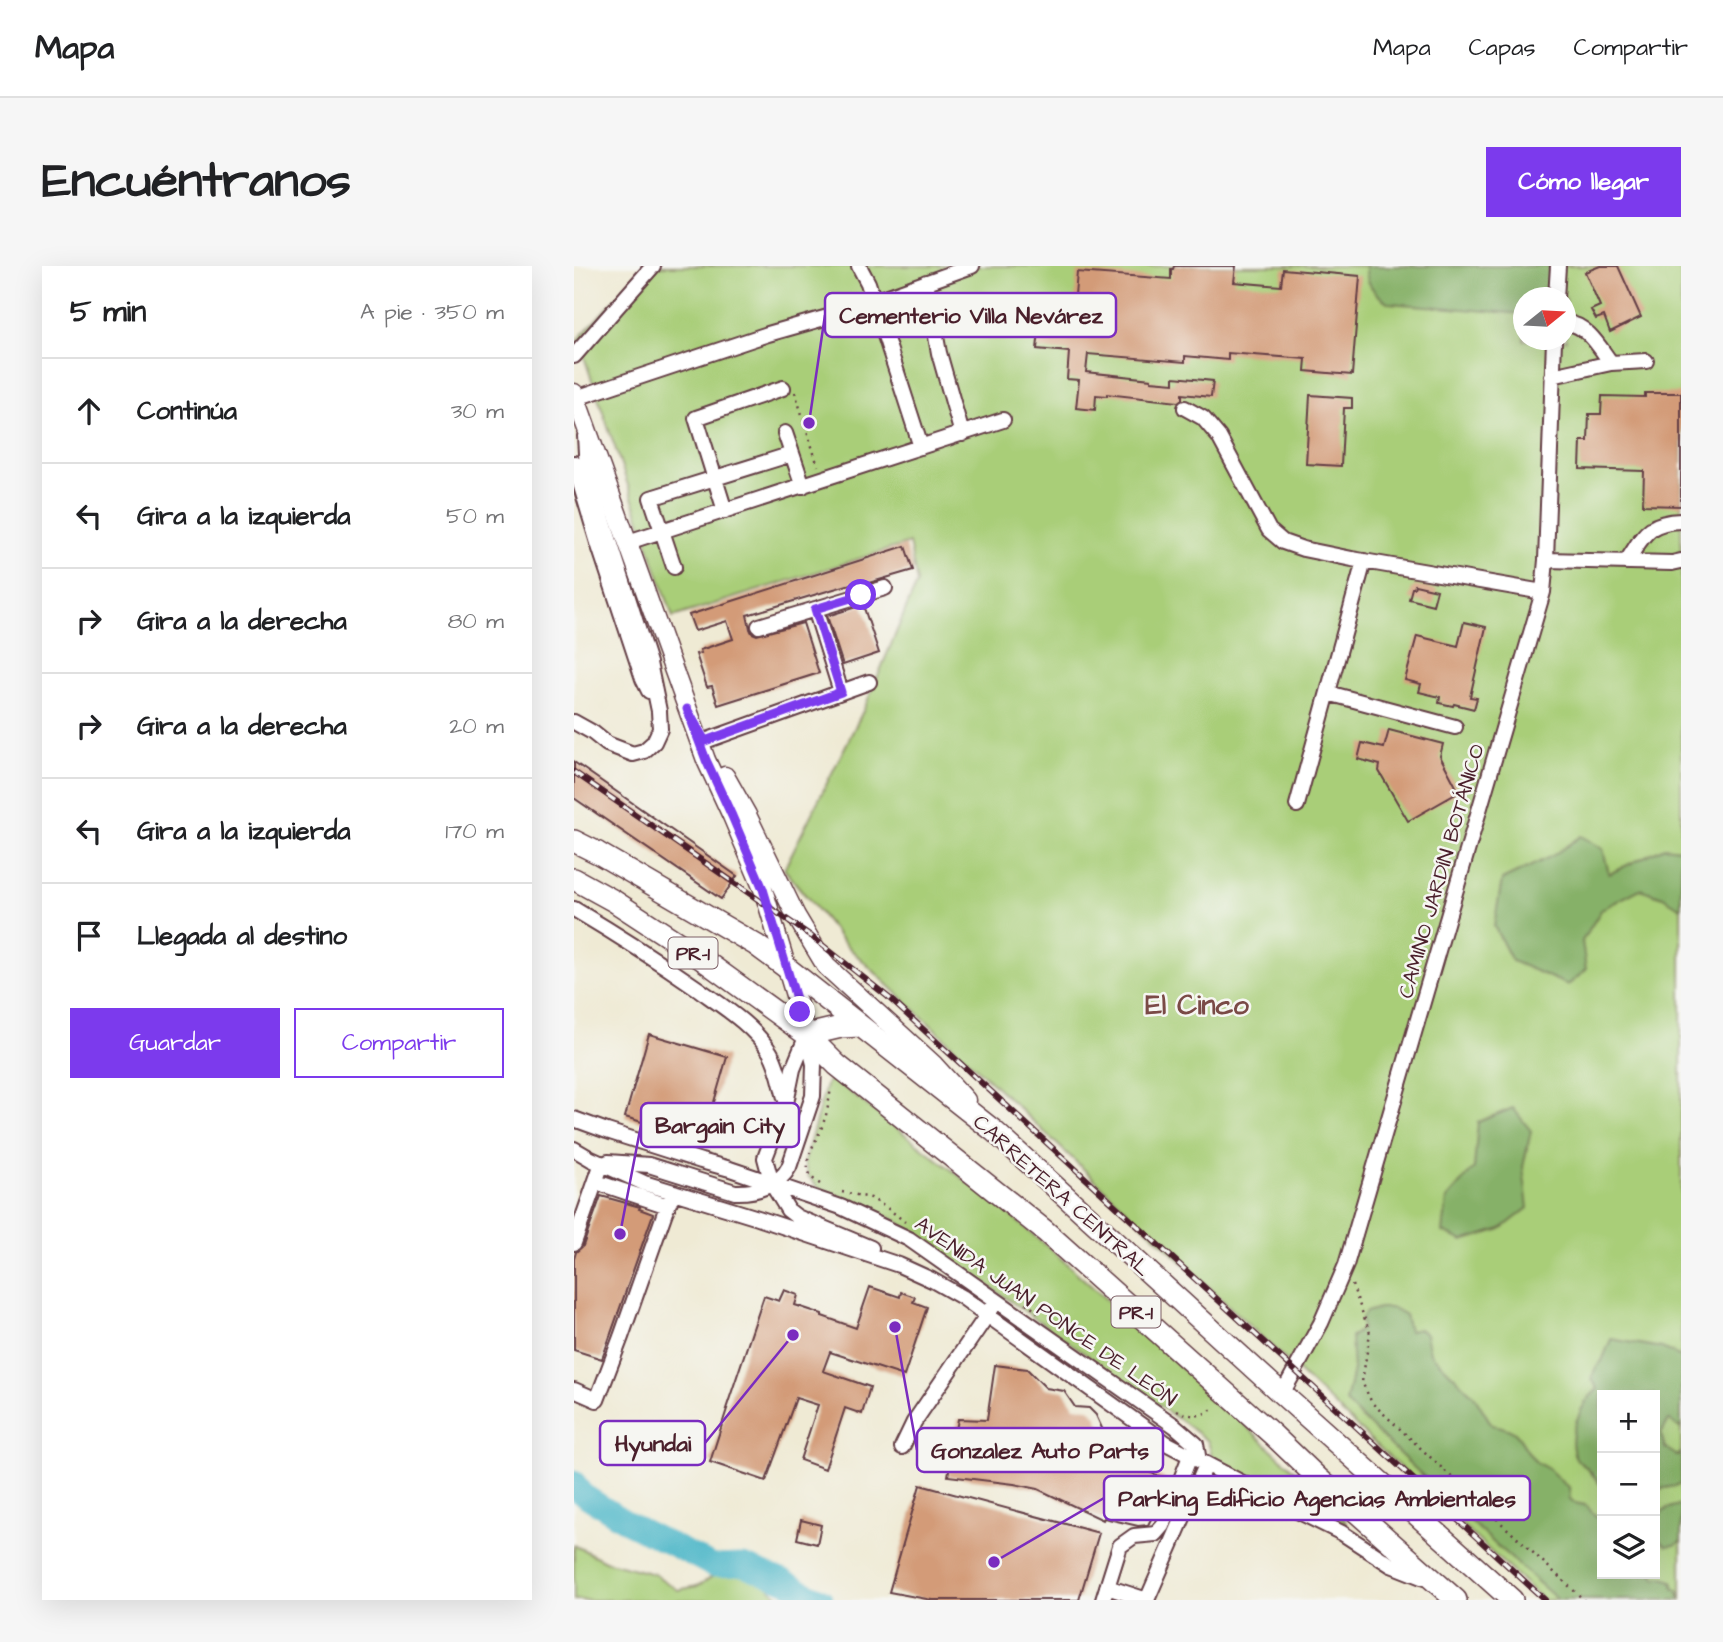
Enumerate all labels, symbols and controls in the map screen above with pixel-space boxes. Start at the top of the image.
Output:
text: Mapa [35,25,114,71]
text: Mapa [1373,31,1431,65]
text: Capas [1469,31,1535,65]
text: Compartir [1573,31,1688,65]
button: Cómo llegar [1486,147,1681,217]
text: Encuéntranos [42,148,351,216]
north arrow [1513,287,1576,350]
text: 5 min [70,291,146,333]
callout: Cementerio Villa Nevárez [825,293,1116,337]
text: A pie · 350 m [360,296,504,328]
text: Cementerio Villa Nevárez [839,300,1103,332]
icon: ahead [70,392,108,430]
text: Continúa [137,393,237,429]
text: 30 m [451,395,504,427]
icon: left [70,497,108,535]
text: Gira a la izquierda [137,498,351,534]
text: 50 m [446,500,504,532]
route start [845,579,876,610]
icon: right [70,602,108,640]
text: Gira a la derecha [137,603,347,639]
text: 80 m [447,605,504,637]
icon: right [70,707,108,745]
text: Gira a la derecha [137,708,347,744]
text: 20 m [449,710,504,742]
street label: CAMINO JARDÍN BOTÁNICO [1391,741,1492,1002]
icon: left [70,812,108,850]
text: Gira a la izquierda [137,813,351,849]
text: 170 m [445,815,504,847]
icon: arrive [70,917,108,955]
text: Llegada al destino [137,918,347,954]
road number: PR-1 [668,938,718,968]
district label: El Cinco [1145,986,1249,1025]
route end [784,996,815,1027]
button: Guardar [70,1008,280,1078]
button: Compartir [294,1008,504,1078]
callout: Bargain City [641,1103,799,1147]
street label: CARRETERA CENTRAL [967,1108,1157,1283]
text: Bargain City [655,1110,785,1144]
street label: AVENIDA JUAN PONCE DE LEÓN [909,1210,1183,1413]
road number: PR-1 [1112,1296,1160,1328]
map controls [1597,1390,1660,1579]
button: + [1597,1390,1660,1453]
callout: Hyundai [600,1421,705,1465]
text: Hyundai [615,1428,692,1462]
callout: Gonzalez Auto Parts [917,1428,1163,1472]
text: Gonzalez Auto Parts [931,1435,1149,1467]
button: − [1597,1453,1660,1516]
callout: Parking Edificio Agencias Ambientales [1104,1476,1530,1520]
text: Parking Edificio Agencias Ambientales [1118,1483,1516,1516]
button: layers [1597,1516,1660,1579]

